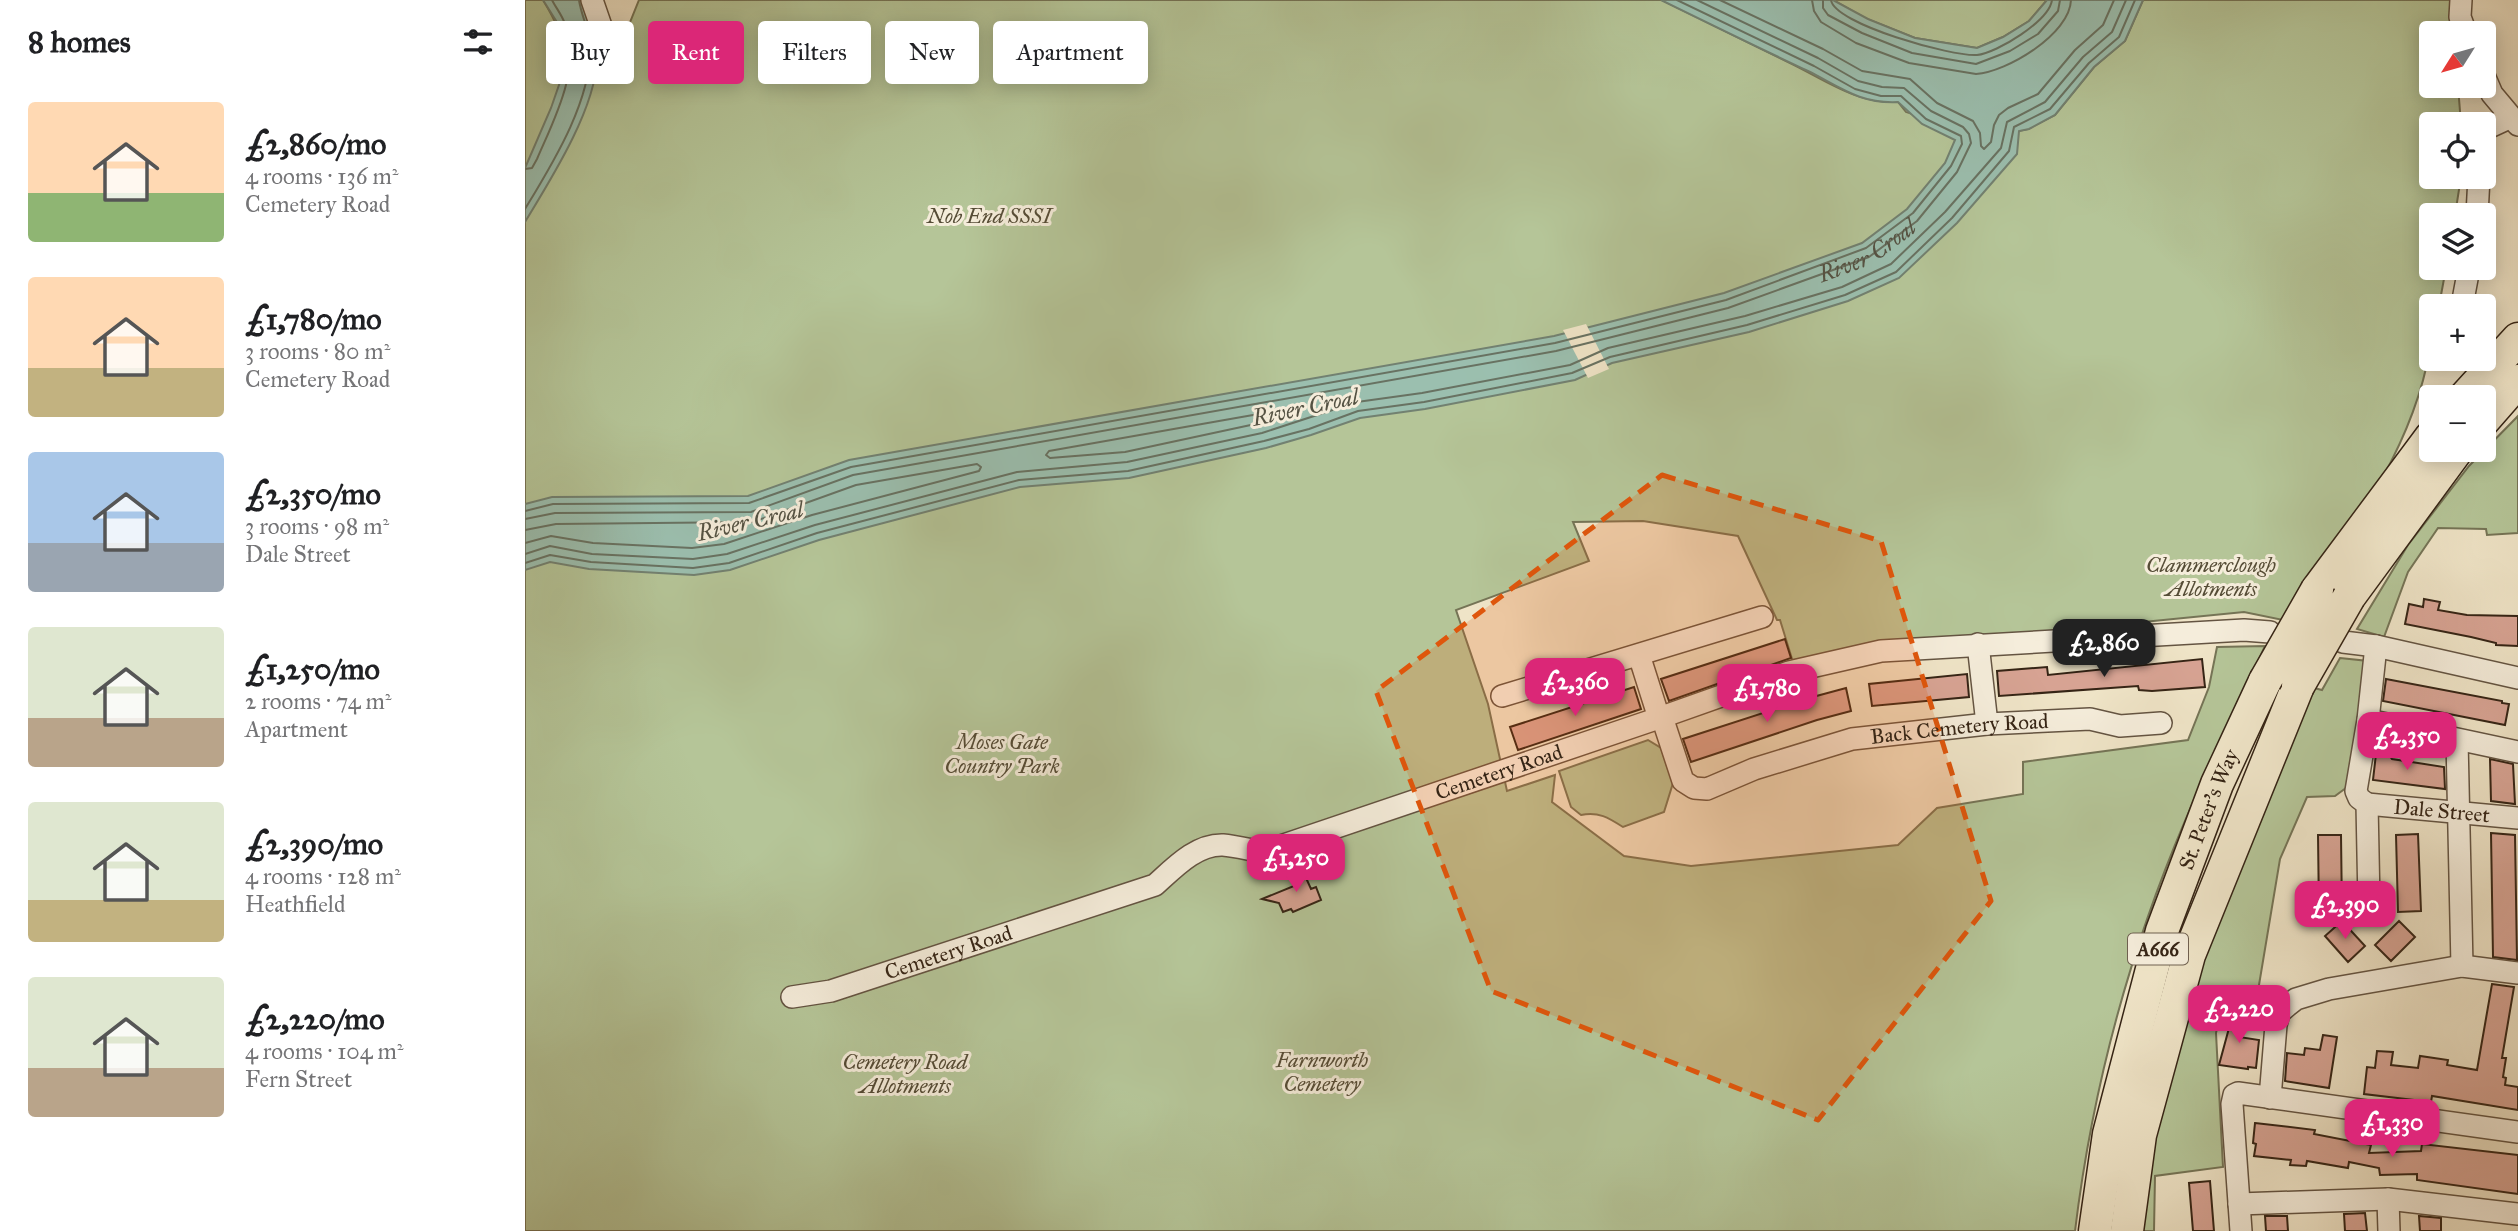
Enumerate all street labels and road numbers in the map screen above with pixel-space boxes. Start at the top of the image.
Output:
street label: Back Cemetery Road [1869,708,2049,750]
street label: Cemetery Road [1432,738,1566,806]
street label: St. Peter's Way [2173,744,2245,873]
street label: Dale Street [2392,794,2492,828]
street label: Cemetery Road [881,919,1016,986]
road number: A666 [2128,934,2188,965]

